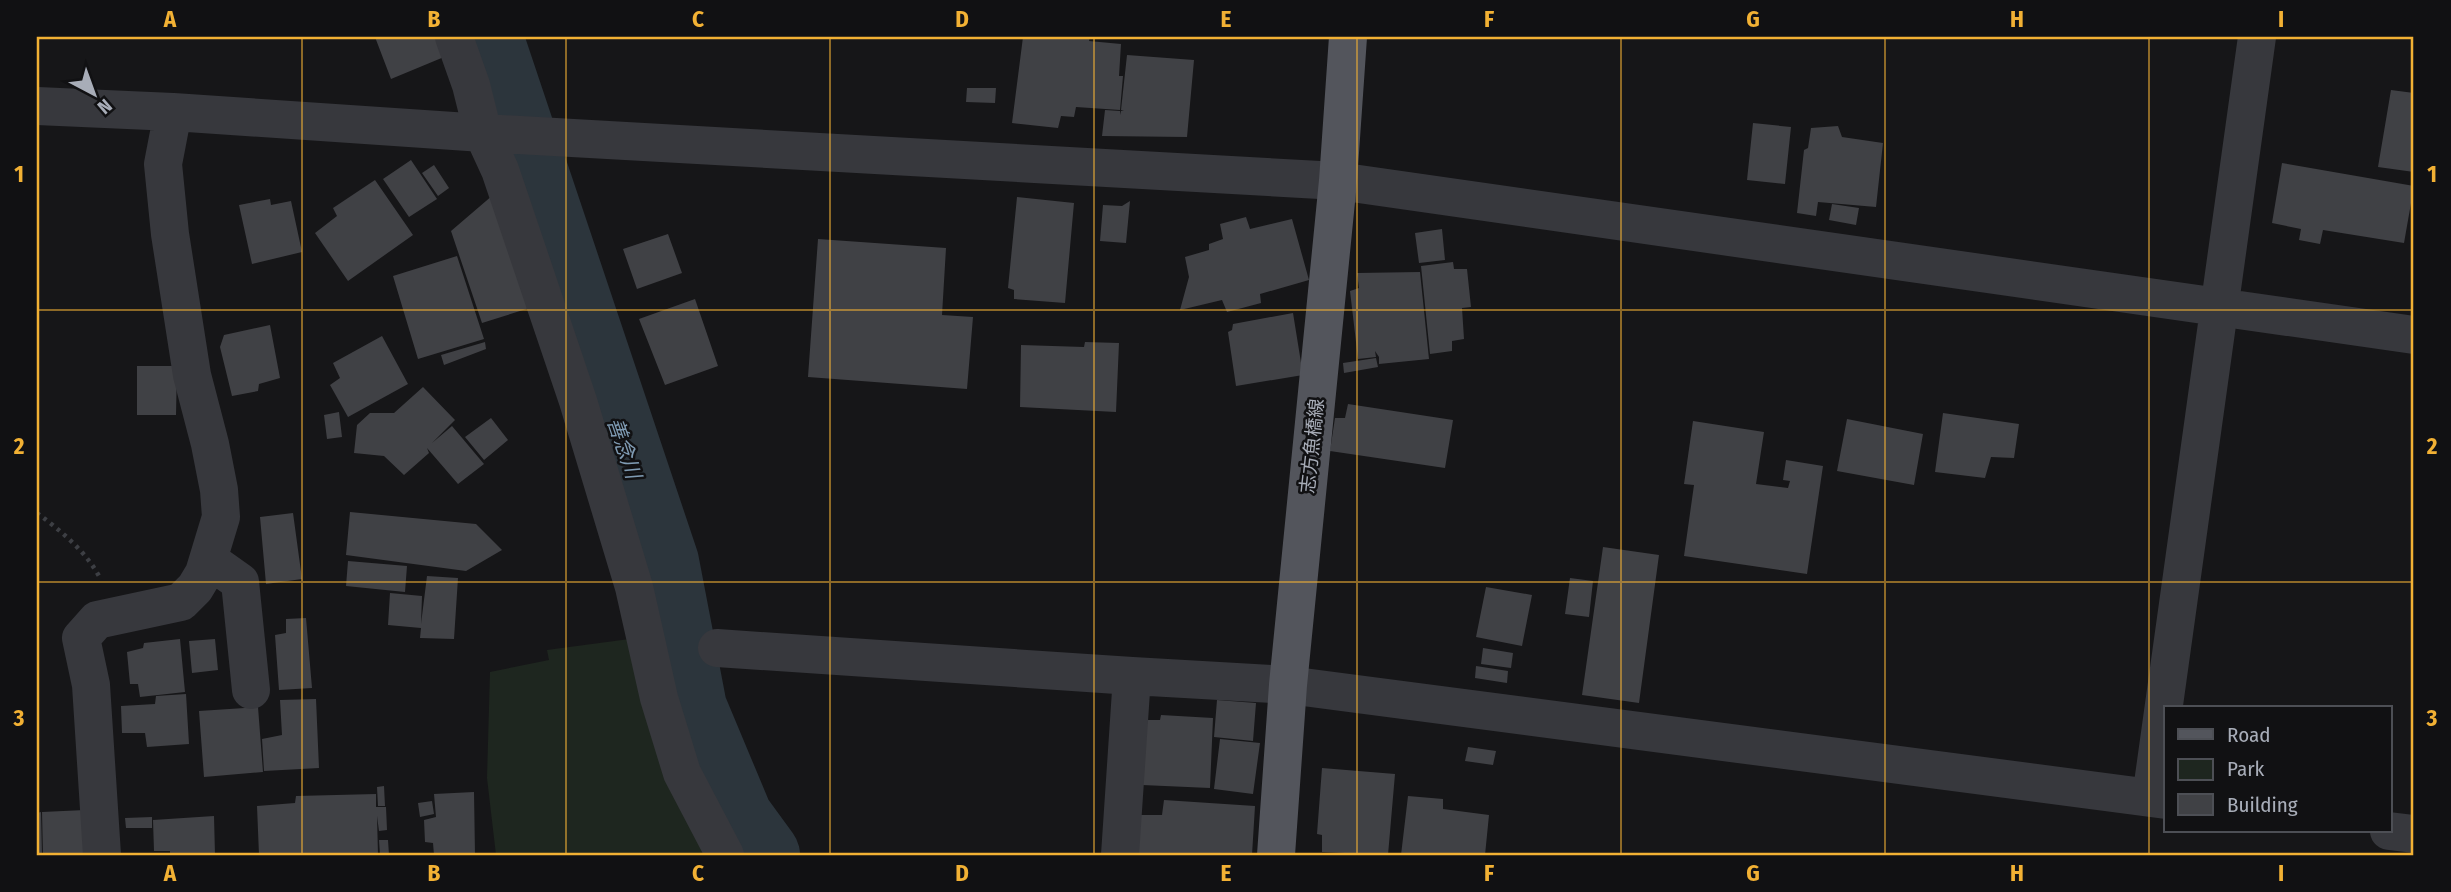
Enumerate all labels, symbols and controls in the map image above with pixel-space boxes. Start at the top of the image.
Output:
text: A [163,5,177,33]
text: B [428,5,441,33]
text: C [692,5,704,33]
text: D [955,5,969,33]
text: E [1221,5,1232,33]
text: F [1484,5,1494,33]
text: G [1746,5,1760,33]
text: H [2010,5,2024,33]
text: I [2278,5,2284,33]
north arrow [60,60,130,130]
text: N [93,94,117,119]
text: 1 [14,160,24,188]
text: 1 [2427,160,2437,188]
street label: 志方魚橋線 [1296,398,1328,494]
water label: 善念川 [601,414,647,484]
text: 2 [13,432,25,460]
text: 2 [2426,432,2438,460]
text: 3 [13,704,25,732]
text: 3 [2426,704,2438,732]
legend [2164,706,2392,832]
text: Road [2227,722,2271,748]
text: Park [2227,756,2265,782]
text: Building [2227,792,2298,818]
text: A [163,859,177,887]
text: B [428,859,441,887]
text: C [692,859,704,887]
text: D [955,859,969,887]
text: E [1221,859,1232,887]
text: F [1484,859,1494,887]
text: G [1746,859,1760,887]
text: H [2010,859,2024,887]
text: I [2278,859,2284,887]

